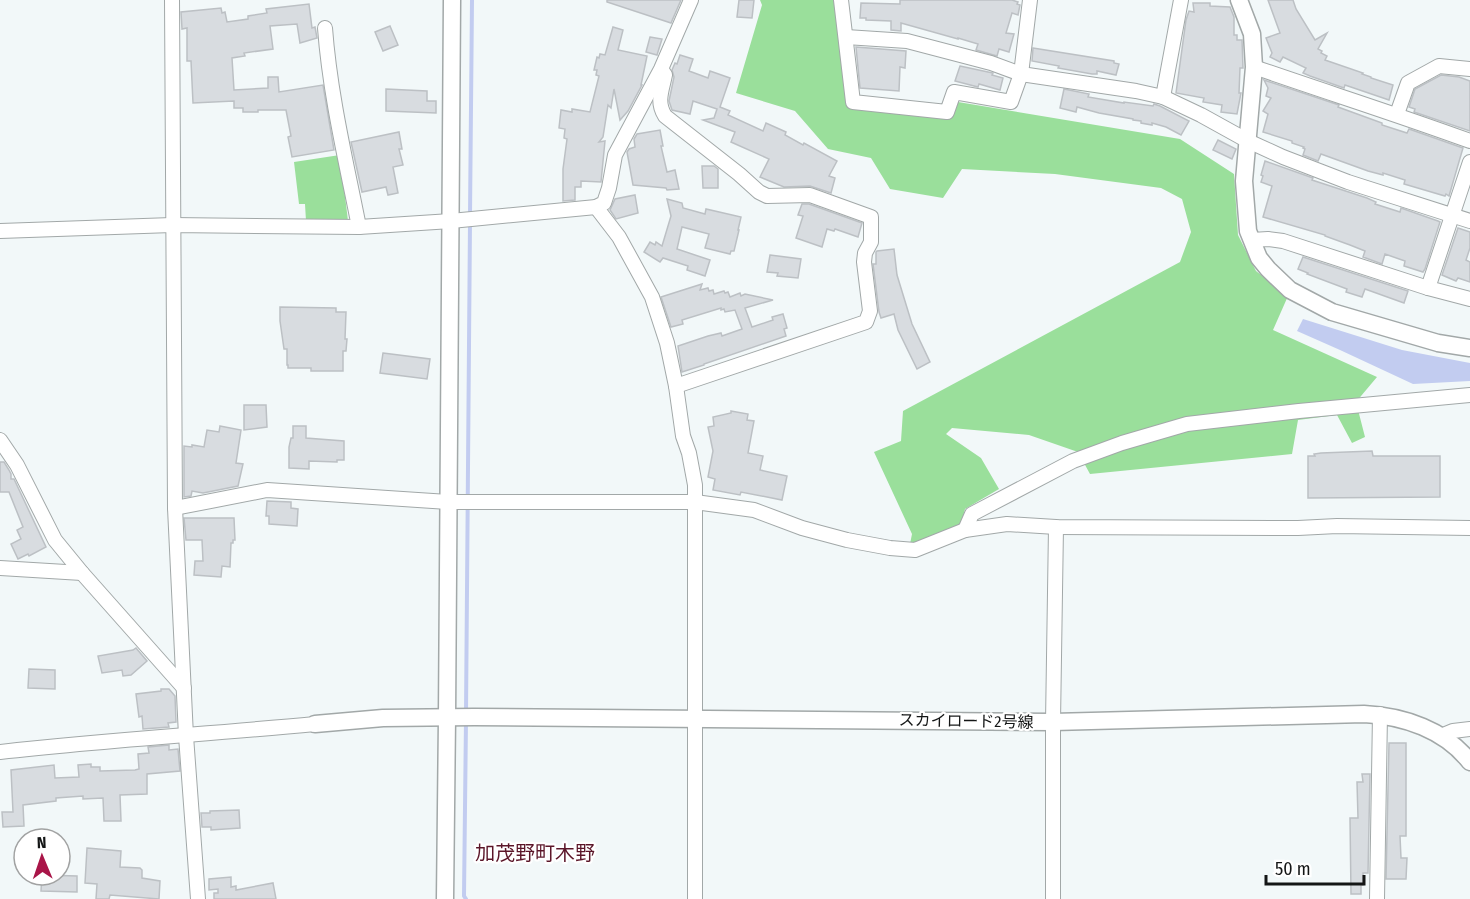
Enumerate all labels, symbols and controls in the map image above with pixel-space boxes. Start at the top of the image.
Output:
street label: スカイロード2号線 [898,710,1034,732]
north arrow [12,827,72,887]
text: N [36,833,47,852]
district label: 加茂野町木野 [475,841,595,865]
scale bar [1266,848,1364,886]
text: 50 m [1275,858,1311,880]

